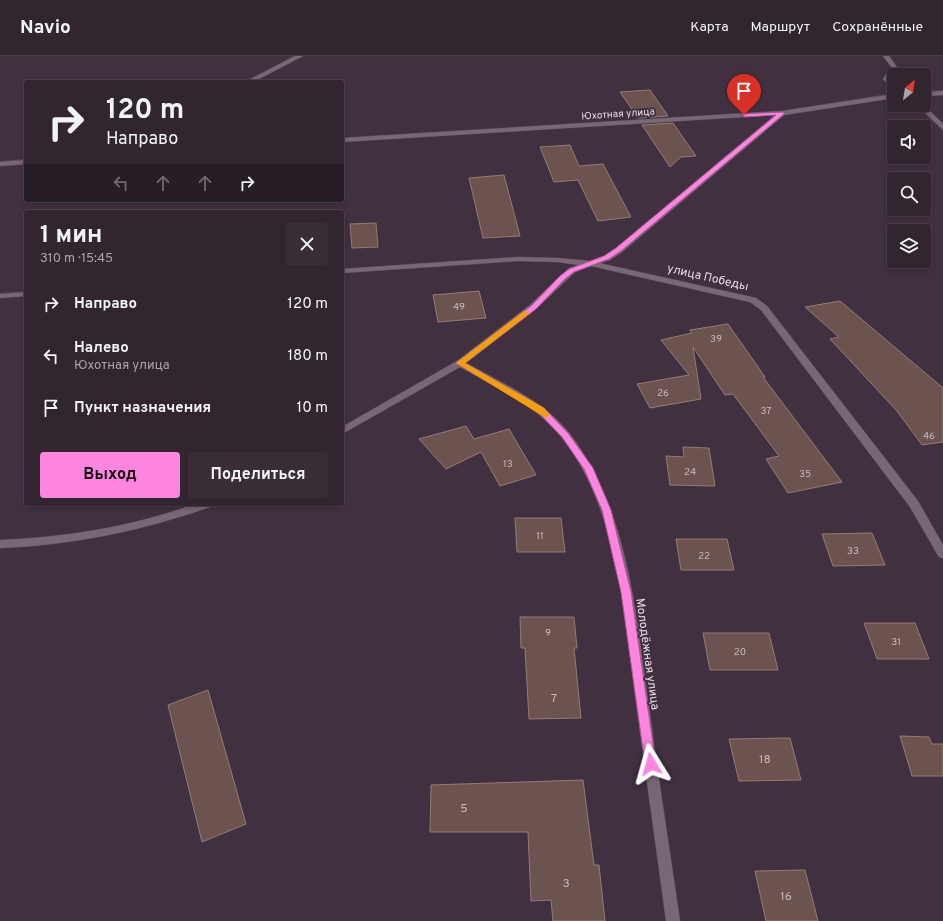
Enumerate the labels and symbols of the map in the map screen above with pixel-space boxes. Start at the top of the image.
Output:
north arrow [887,68,931,112]
pin [727,74,761,115]
street label: Юхотная улица [581,105,655,124]
street label: улица Победы [665,261,750,295]
house number: 49 [453,301,465,314]
house number: 39 [710,333,722,346]
house number: 26 [657,387,669,400]
house number: 37 [760,405,772,418]
house number: 46 [923,430,935,443]
house number: 13 [503,458,513,471]
house number: 24 [684,466,696,479]
house number: 35 [799,468,811,481]
house number: 11 [536,530,544,543]
house number: 33 [847,545,859,558]
house number: 22 [698,550,710,563]
street label: Молодёжная улица [631,597,663,711]
house number: 9 [545,627,551,640]
house number: 31 [891,636,901,649]
house number: 20 [734,646,746,659]
house number: 7 [551,691,557,707]
position arrow [630,743,672,785]
house number: 18 [759,752,771,768]
house number: 5 [460,801,468,817]
house number: 3 [562,876,570,892]
house number: 16 [780,889,792,905]

